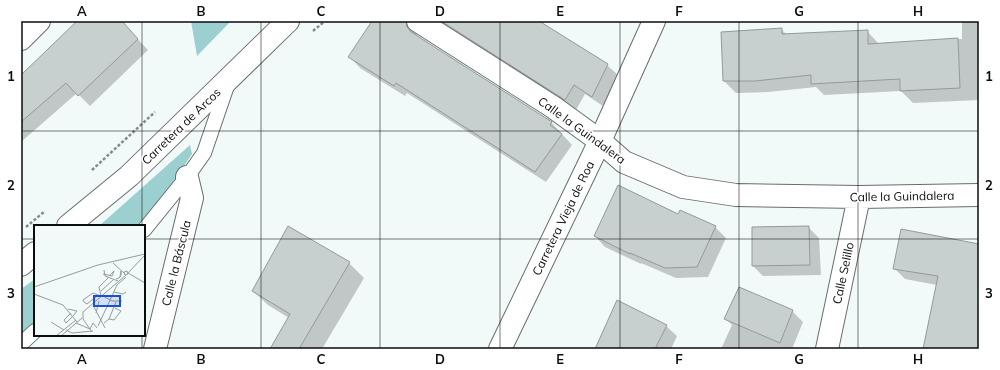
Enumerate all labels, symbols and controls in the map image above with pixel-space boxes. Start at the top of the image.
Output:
text: A [77,3,87,19]
text: B [197,3,206,19]
text: C [317,3,326,19]
text: D [435,3,445,19]
text: E [556,3,564,19]
text: F [675,3,683,19]
text: G [794,3,804,19]
text: H [913,3,923,19]
text: 1 [7,68,15,84]
text: 1 [985,68,993,84]
street label: Carretera de Arcos [138,84,224,168]
street label: Calle la Guindalera [535,93,629,167]
street label: Carretera Vieja de Roa [529,158,597,278]
text: 2 [7,177,15,193]
text: 2 [985,177,993,193]
street label: Calle la Guindalera [850,188,954,204]
street label: Calle la Báscula [158,218,194,308]
inset map [34,225,145,336]
street label: Calle Selillo [829,241,857,305]
text: 3 [7,285,15,301]
text: 3 [985,285,993,301]
text: A [77,351,87,367]
text: B [197,351,206,367]
text: C [317,351,326,367]
text: D [435,351,445,367]
text: E [556,351,564,367]
text: F [675,351,683,367]
text: G [794,351,804,367]
text: H [913,351,923,367]

